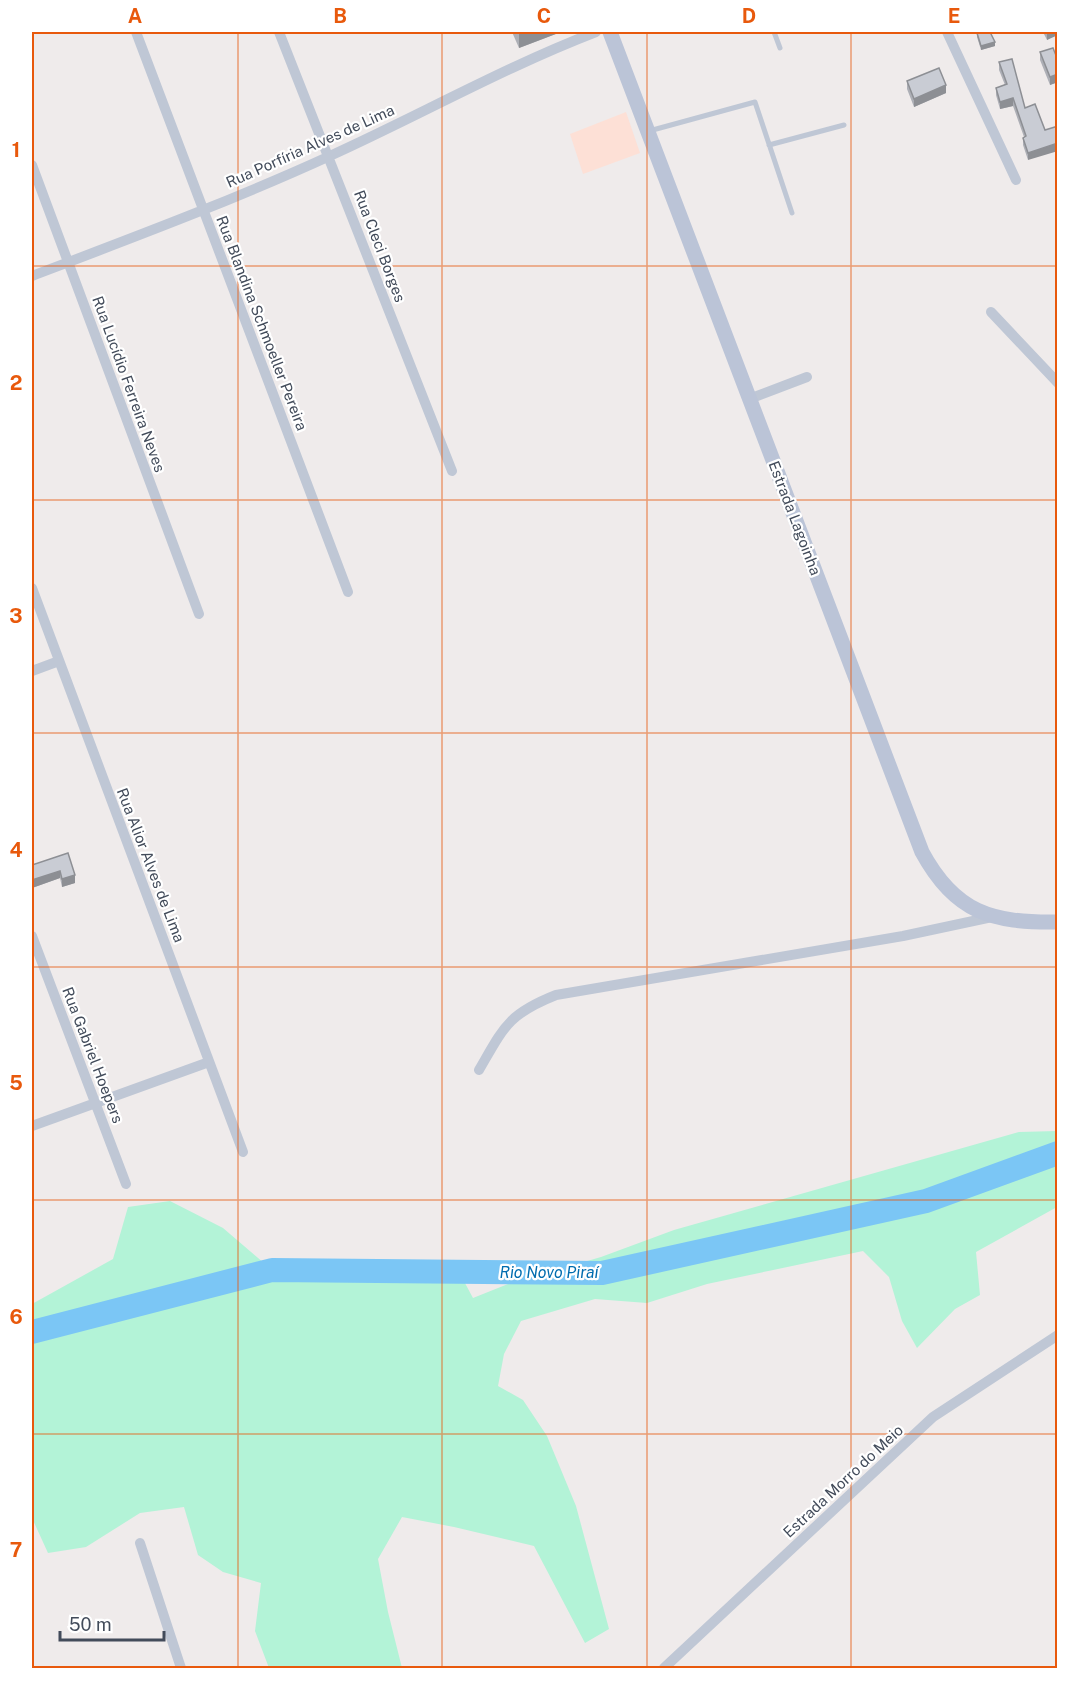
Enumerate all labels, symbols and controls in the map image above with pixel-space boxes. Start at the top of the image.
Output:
text: A [128,4,142,28]
text: B [333,4,347,28]
text: C [537,4,551,28]
text: D [742,4,756,28]
text: E [948,4,960,28]
street label: Rua Porfíria Alves de Lima [223,101,397,191]
text: 1 [12,138,20,162]
street label: Rua Cleci Borges [351,188,409,304]
street label: Rua Blandina Schmoeller Pereira [213,213,311,433]
street label: Rua Lucídio Ferreira Neves [89,294,169,474]
text: 2 [10,371,22,395]
street label: Estrada Lagoinha [765,459,825,577]
text: 3 [9,604,23,628]
street label: Rua Alior Alves de Lima [114,785,188,945]
text: 4 [9,838,23,862]
street label: Rua Gabriel Hoepers [59,985,127,1125]
text: 5 [9,1071,23,1095]
water label: Rio Novo Piraí [500,1263,600,1282]
text: 6 [9,1305,23,1329]
street label: Estrada Morro do Meio [780,1421,906,1541]
text: 7 [10,1538,22,1562]
scale bar [60,1604,164,1642]
text: 50 m [69,1614,112,1635]

